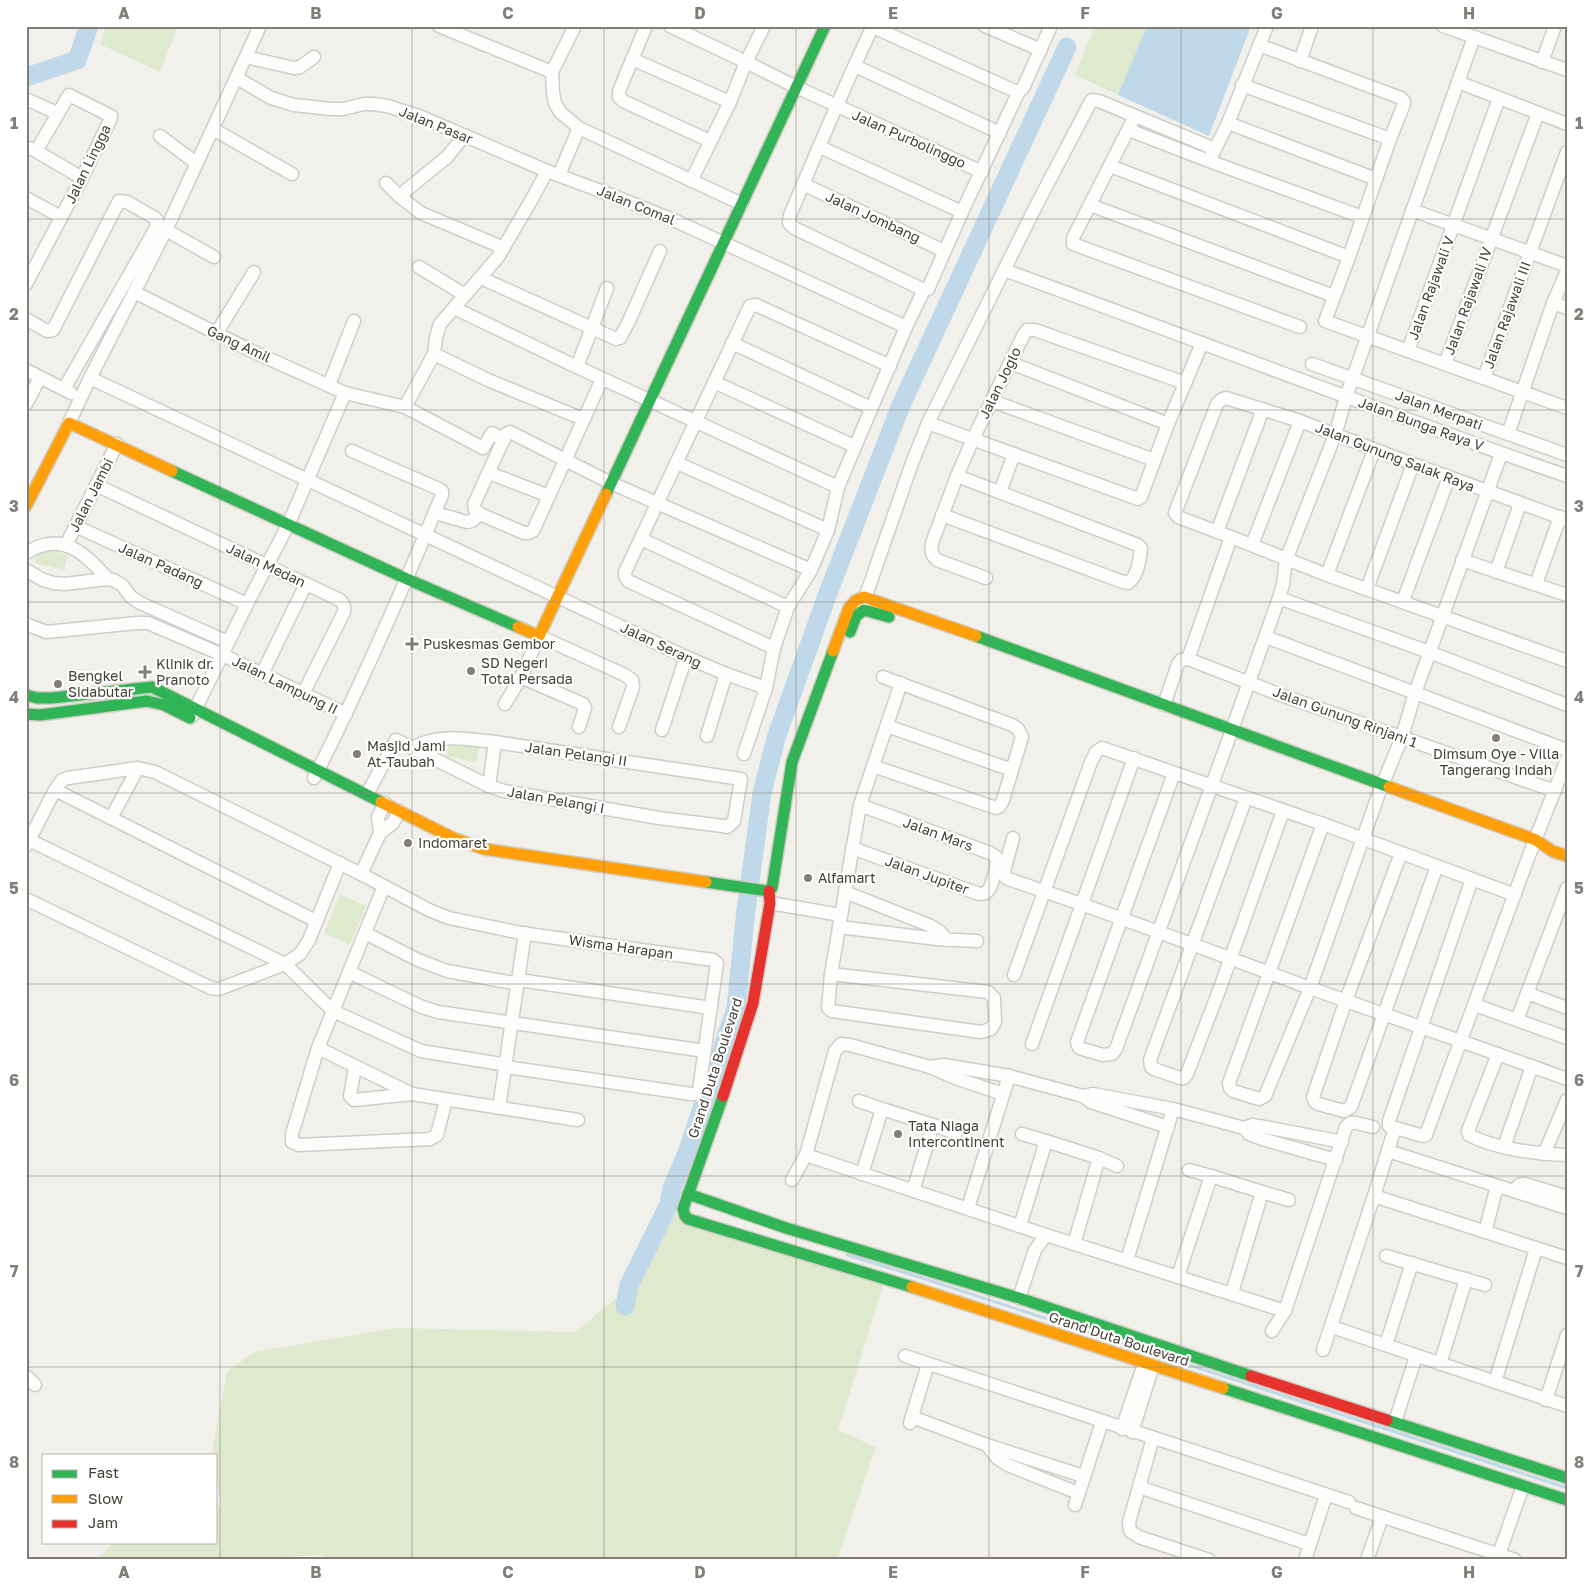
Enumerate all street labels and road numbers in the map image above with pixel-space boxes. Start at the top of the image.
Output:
street label: Jalan Pasar [397,102,476,147]
street label: Jalan Purbolinggo [850,106,969,171]
street label: Jalan Lingga [61,122,114,206]
street label: Jalan Comal [595,181,678,228]
street label: Jalan Jombang [823,187,923,246]
street label: Jalan Rajawali V [1404,233,1457,342]
street label: Jalan Rajawali IV [1440,244,1495,357]
street label: Jalan Rajawali III [1479,259,1534,371]
street label: Gang Amil [205,321,274,366]
street label: Jalan Joglo [975,344,1024,421]
street label: Jalan Merpati [1393,386,1485,433]
street label: Jalan Bunga Raya V [1356,393,1487,454]
street label: Jalan Gunung Salak Raya [1313,418,1477,495]
street label: Jalan Jambi [65,455,116,535]
street label: Jalan Padang [116,538,206,591]
street label: Jalan Medan [224,539,309,590]
street label: Jalan Serang [618,618,705,671]
street label: Jalan Lampung II [230,652,341,717]
street label: Jalan Gunung Rinjani 1 [1271,682,1420,751]
street label: Jalan Pelangi II [524,738,628,769]
street label: Jalan Pelangi I [506,783,606,816]
street label: Jalan Mars [901,813,975,854]
street label: Jalan Jupiter [883,851,972,898]
street label: Wisma Harapan [568,931,674,962]
street label: Grand Duta Boulevard [684,995,745,1140]
street label: Grand Duta Boulevard [1047,1308,1192,1369]

